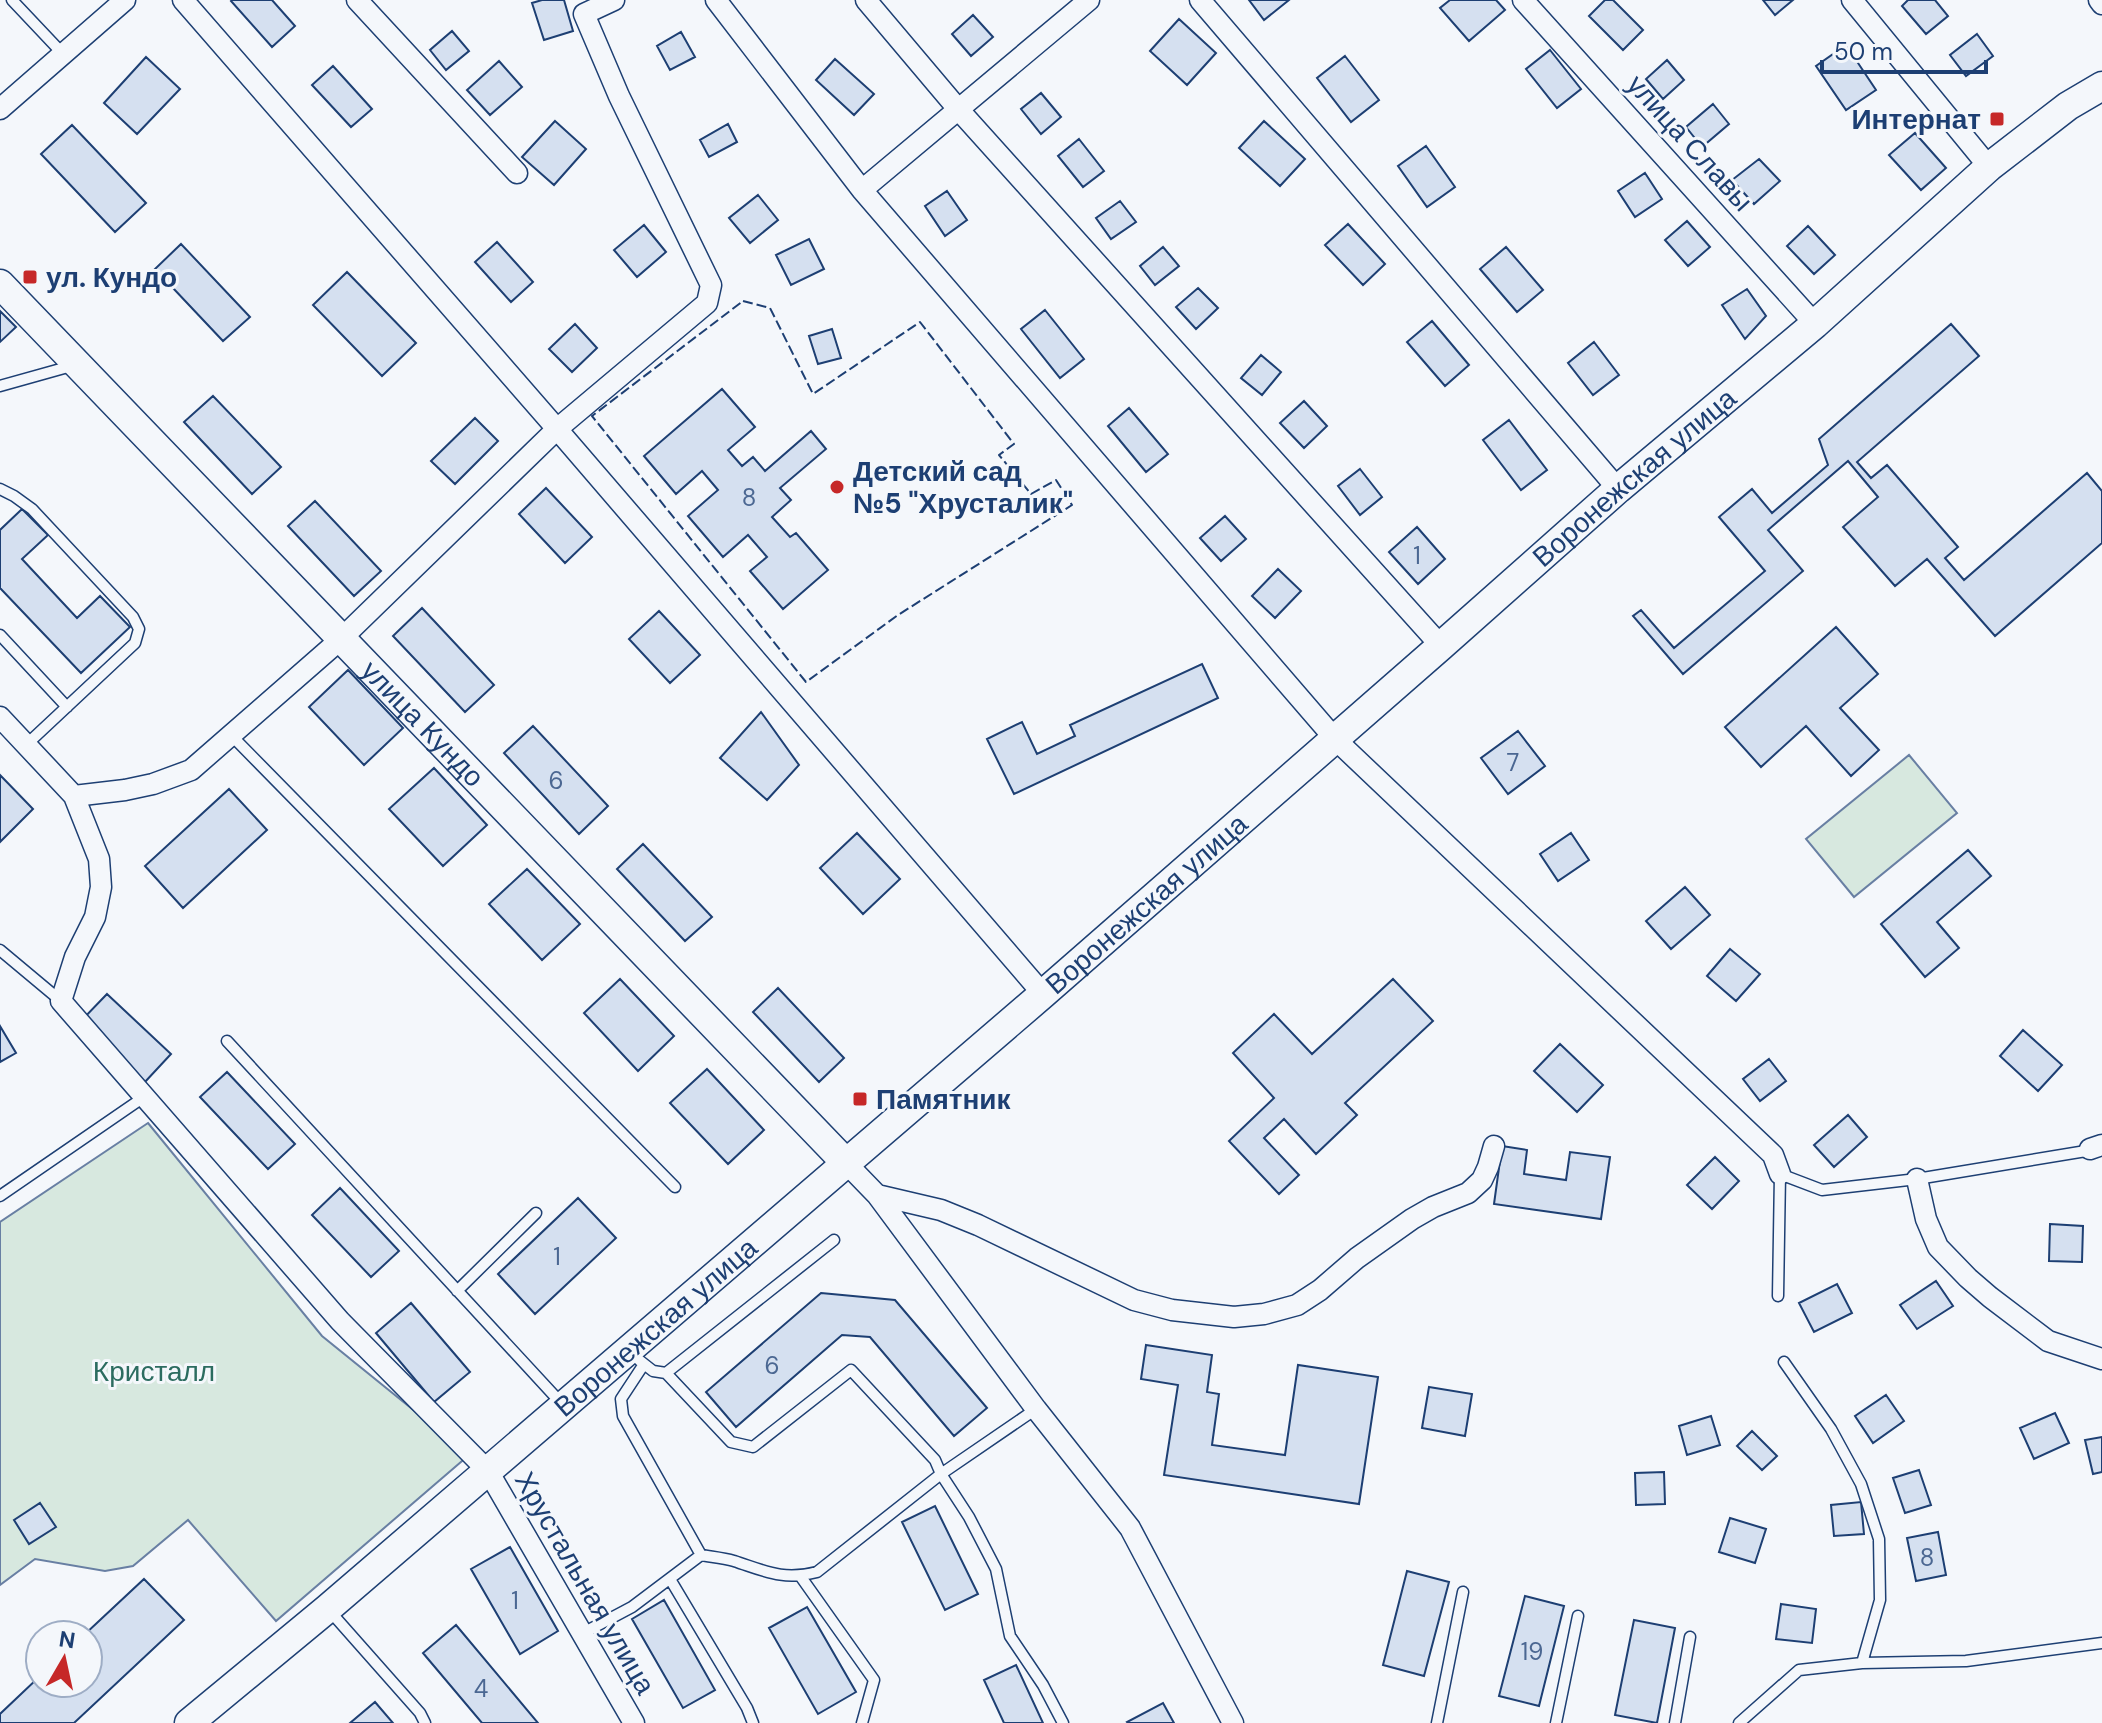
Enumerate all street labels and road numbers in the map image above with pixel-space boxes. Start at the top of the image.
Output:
street label: улица Славы [1619,67,1761,219]
street label: Воронежская улица [1524,379,1744,575]
street label: улица Кундо [353,652,493,795]
street label: Воронежская улица [1037,805,1255,1002]
street label: Воронежская улица [546,1229,765,1425]
street label: Хрустальная улица [506,1465,664,1701]

